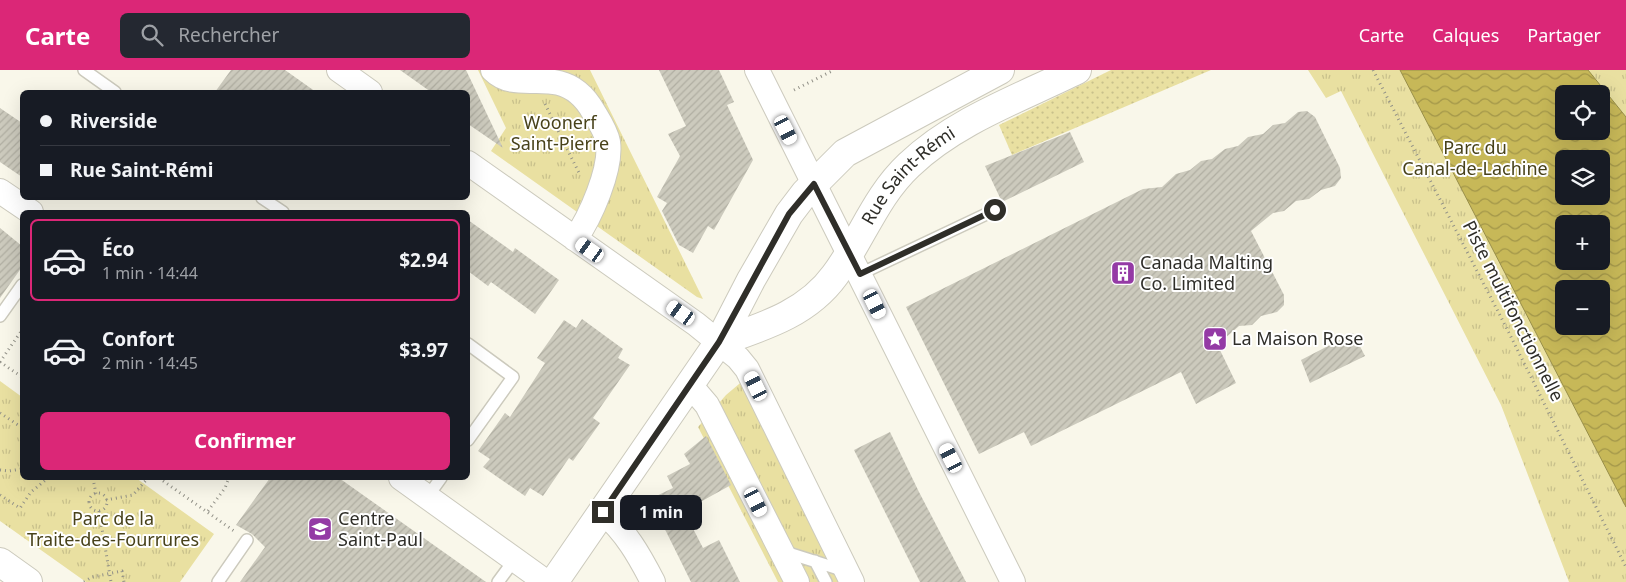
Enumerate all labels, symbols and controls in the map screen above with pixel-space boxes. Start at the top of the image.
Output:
search box [120,13,470,58]
text: Carte [25,19,90,52]
icon: search [138,21,166,49]
text: Rechercher [178,22,279,48]
text: Carte [1359,23,1404,47]
text: Calques [1432,23,1499,47]
text: Partager [1527,23,1601,47]
map controls [1555,85,1610,335]
button: locate [1555,85,1610,140]
text: Riverside [70,108,157,134]
park label: Woonerf Saint-Pierre [511,110,609,155]
car [772,113,799,147]
street label: Rue Saint-Rémi [855,120,959,229]
park label: Parc du Canal-de-Lachine [1402,135,1548,180]
button: layers [1555,150,1610,205]
text: Rue Saint-Rémi [70,157,213,183]
route start [984,199,1006,221]
button: + [1555,215,1610,270]
street label: Piste multifonctionnelle [1458,216,1570,405]
car [573,235,606,265]
text: Éco [102,236,134,262]
icon: car [42,238,87,283]
text: $2.94 [399,247,448,273]
place label: Canada Malting Co. Limited [1140,250,1273,295]
building icon: Canada Malting Co. Limited [1110,260,1136,286]
text: 1 min · 14:44 [102,262,198,284]
button: − [1555,280,1610,335]
car [861,287,888,321]
car [664,298,697,328]
text: Confort [102,326,174,352]
place icon: La Maison Rose [1202,326,1228,352]
place label: La Maison Rose [1232,326,1363,350]
icon: car [42,328,87,373]
text: $3.97 [399,337,448,363]
text: 2 min · 14:45 [102,352,198,374]
car [742,369,769,403]
button: Confirmer [40,412,450,470]
car [937,441,964,475]
car [742,485,769,519]
callout: 1 min [620,494,703,530]
route end [592,501,614,523]
text: 1 min [639,501,683,523]
park label: Parc de la Traite-des-Fourrures [27,506,199,551]
place label: Centre Saint-Paul [338,506,423,551]
school or university icon: Centre Saint-Paul [307,516,333,542]

